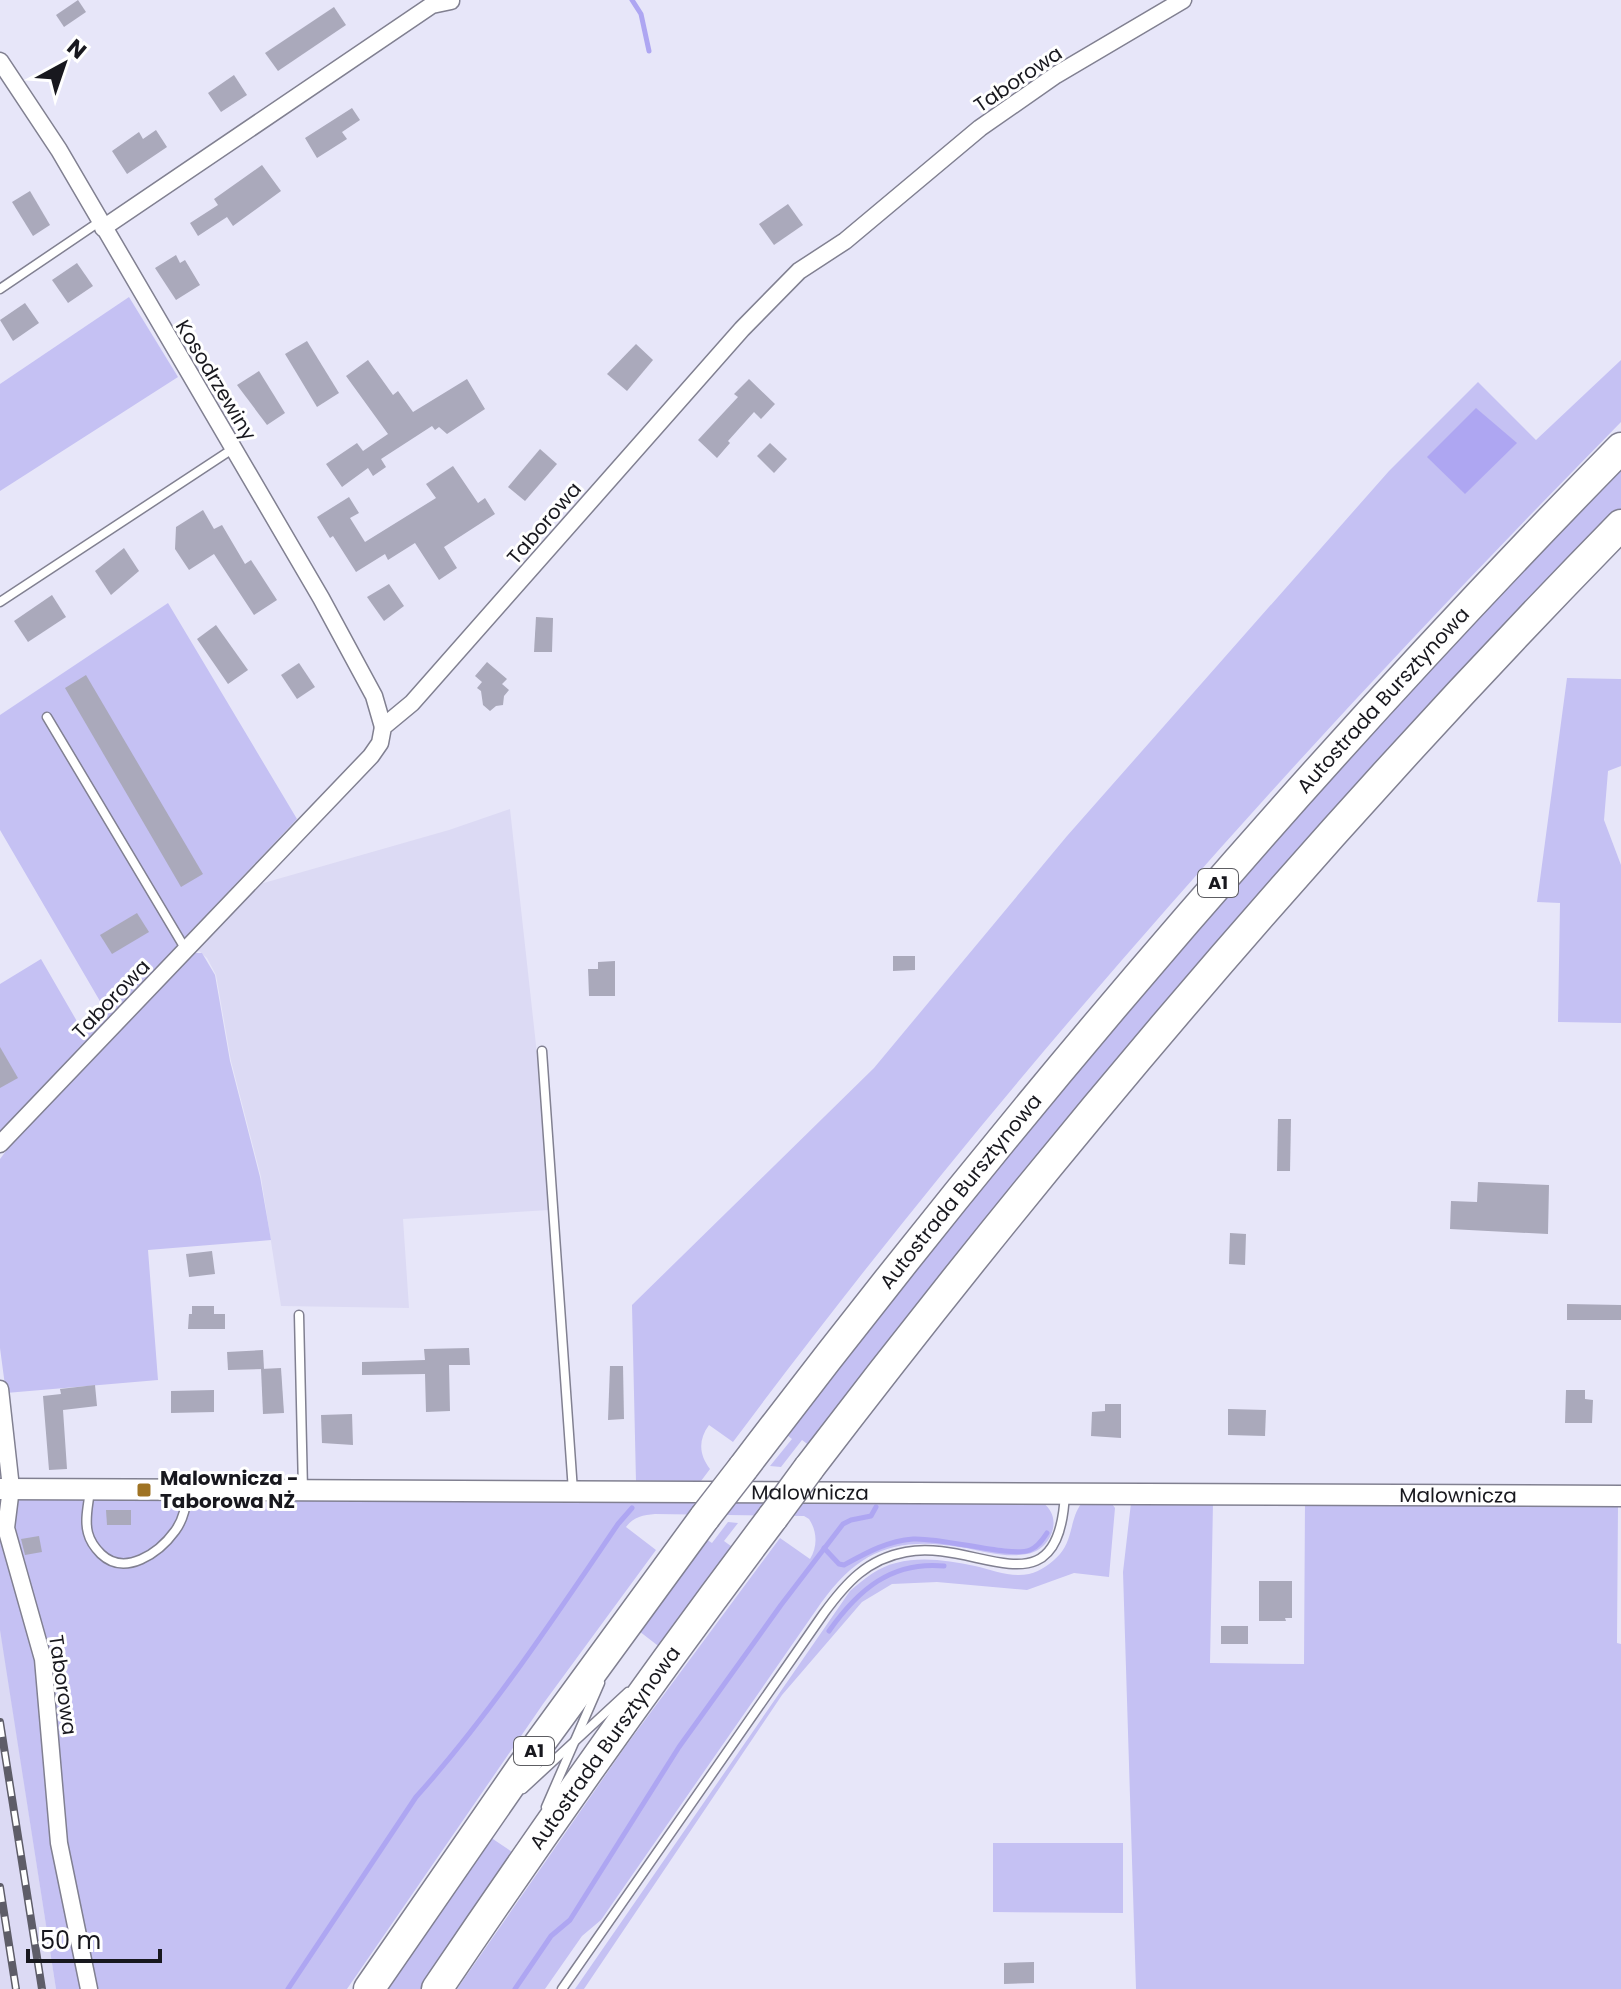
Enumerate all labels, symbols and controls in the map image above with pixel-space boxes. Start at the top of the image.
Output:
north arrow [24,24,104,104]
text: N [60,32,93,66]
street label: Taborowa [968,39,1068,119]
street label: Kosodrzewiny [169,315,263,445]
street label: Taborowa [500,476,588,570]
street label: Autostrada Bursztynowa [1290,601,1476,799]
road number: A1 [1198,869,1238,897]
street label: Taborowa [66,953,156,1045]
street label: Autostrada Bursztynowa [873,1088,1048,1295]
place label: Malownicza - Taborowa NŻ [160,1464,299,1515]
street label: Malownicza [751,1478,869,1507]
marker: Malownicza - Taborowa NŻ [135,1481,153,1499]
street label: Malownicza [1399,1481,1517,1510]
street label: Taborowa [42,1633,84,1737]
street label: Autostrada Bursztynowa [523,1640,687,1855]
road number: A1 [514,1737,554,1765]
scale bar [28,1913,160,1963]
text: 50 m [40,1924,101,1957]

